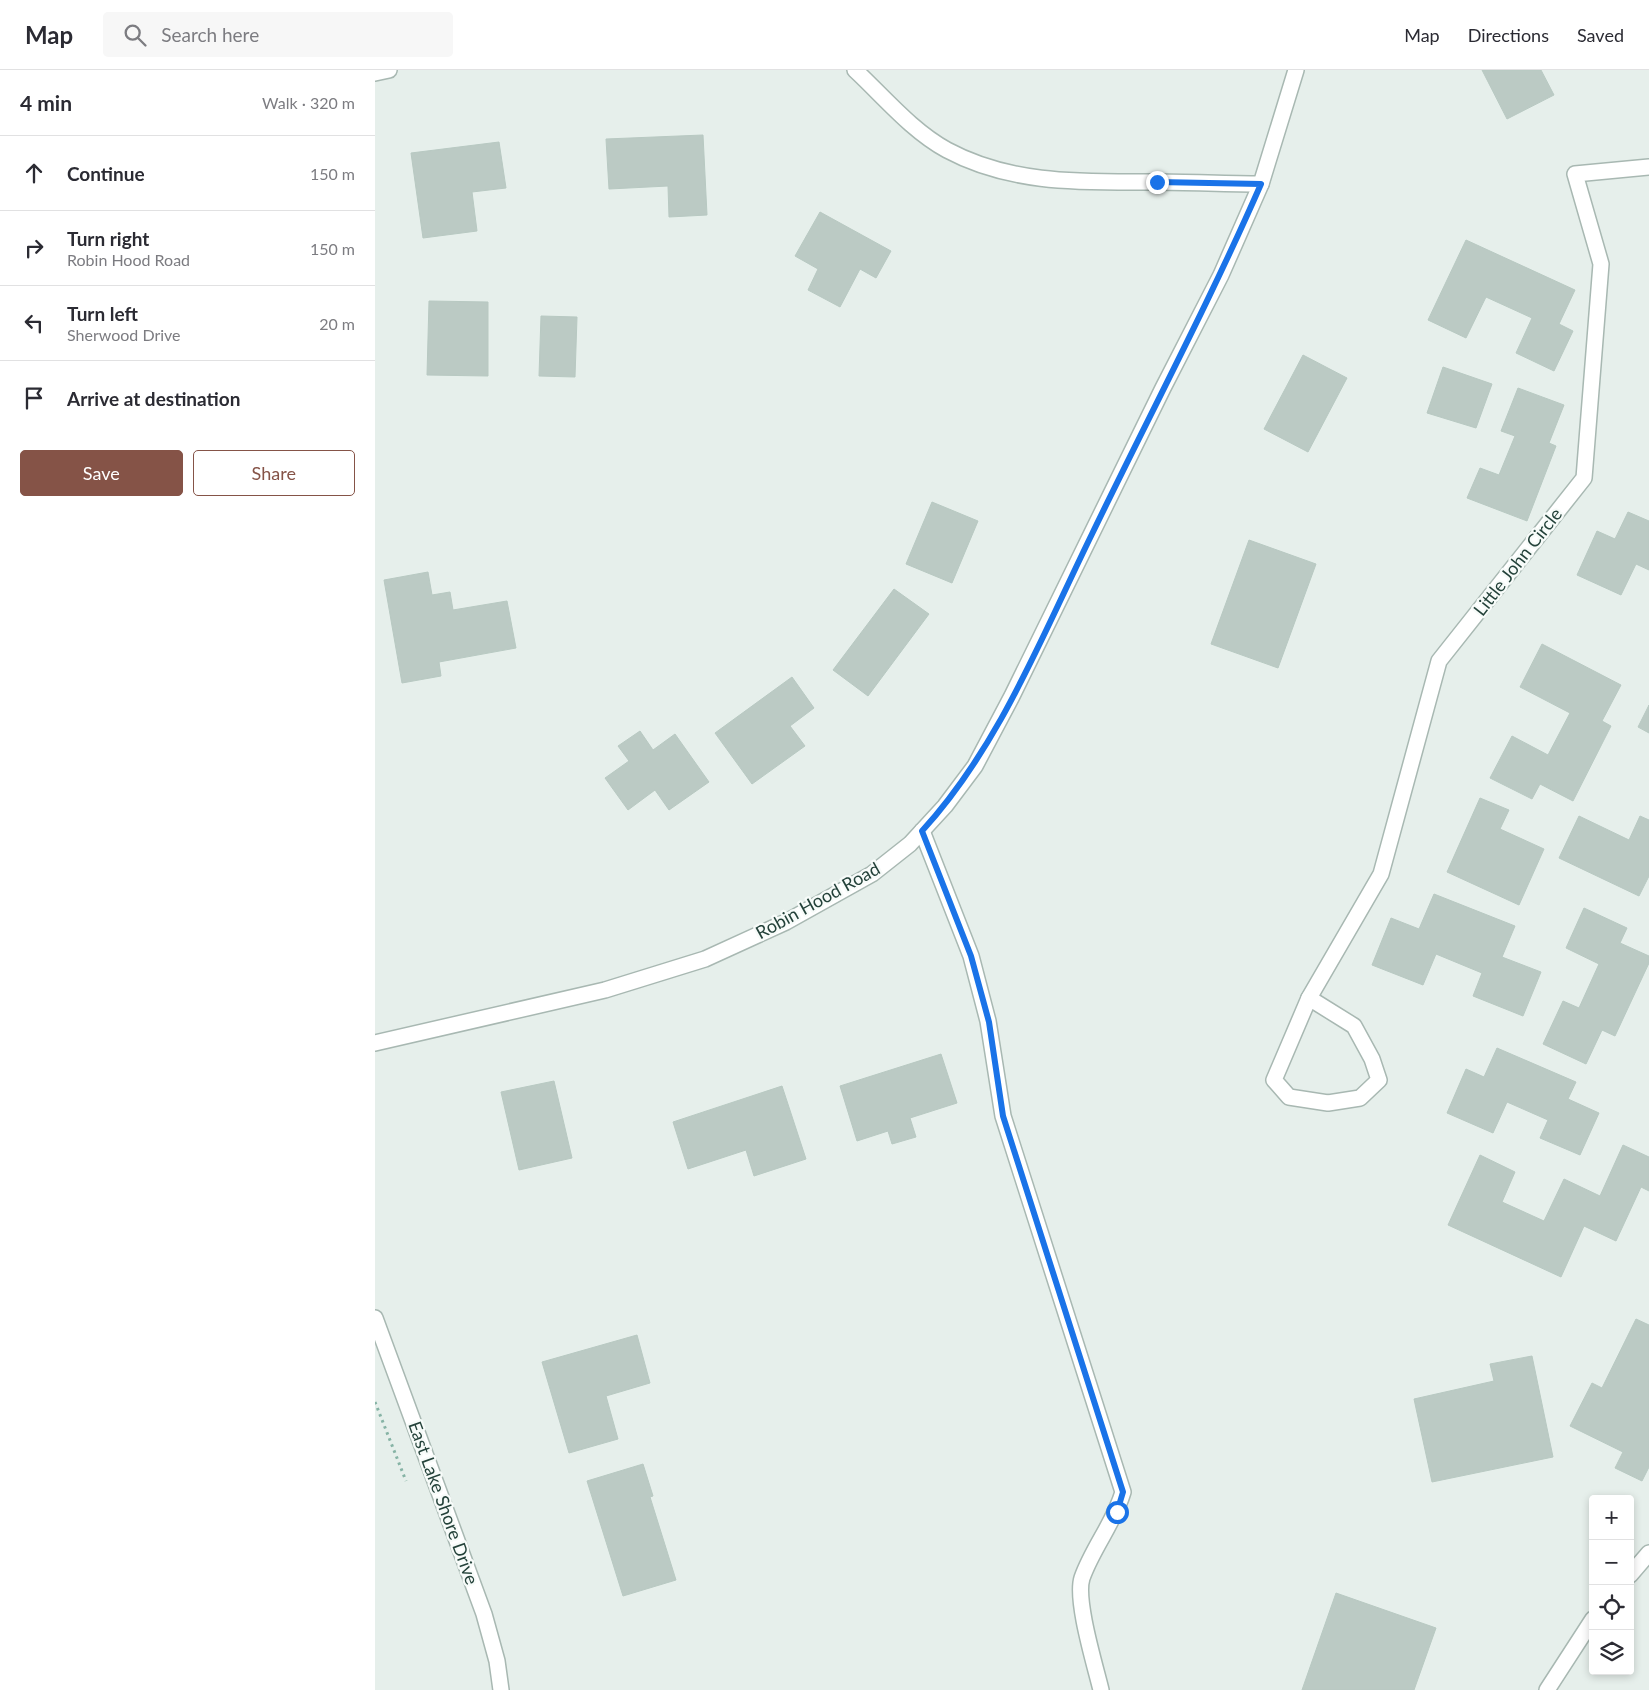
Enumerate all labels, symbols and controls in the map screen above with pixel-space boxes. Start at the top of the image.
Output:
search box [103,12,453,57]
text: Map [25,20,73,49]
icon: search [121,21,149,49]
text: Search here [161,23,259,46]
text: Map [1404,24,1440,46]
text: Directions [1468,24,1549,46]
text: Saved [1577,24,1624,46]
text: 4 min [20,90,72,115]
text: Walk · 320 m [262,93,355,112]
icon: ahead [20,159,48,187]
text: Continue [67,162,145,185]
text: 150 m [310,164,355,183]
route end [1146,171,1169,194]
text: Turn right [67,227,149,250]
icon: right [20,234,48,262]
text: 150 m [310,239,355,258]
text: Robin Hood Road [67,250,190,269]
text: Turn left [67,302,138,325]
icon: left [20,309,48,337]
text: 20 m [319,314,355,333]
text: Sherwood Drive [67,325,181,344]
icon: arrive [20,384,48,412]
text: Arrive at destination [67,387,240,410]
button: Save [20,450,183,496]
button: Share [193,450,355,496]
street label: Little John Circle [1468,503,1566,620]
street label: Robin Hood Road [752,857,883,943]
street label: East Lake Shore Drive [404,1418,484,1587]
map controls [1589,1495,1634,1675]
button: + [1589,1495,1634,1540]
route start [1106,1501,1129,1524]
button: − [1589,1540,1634,1585]
button: locate [1589,1585,1634,1630]
button: layers [1589,1630,1634,1675]

